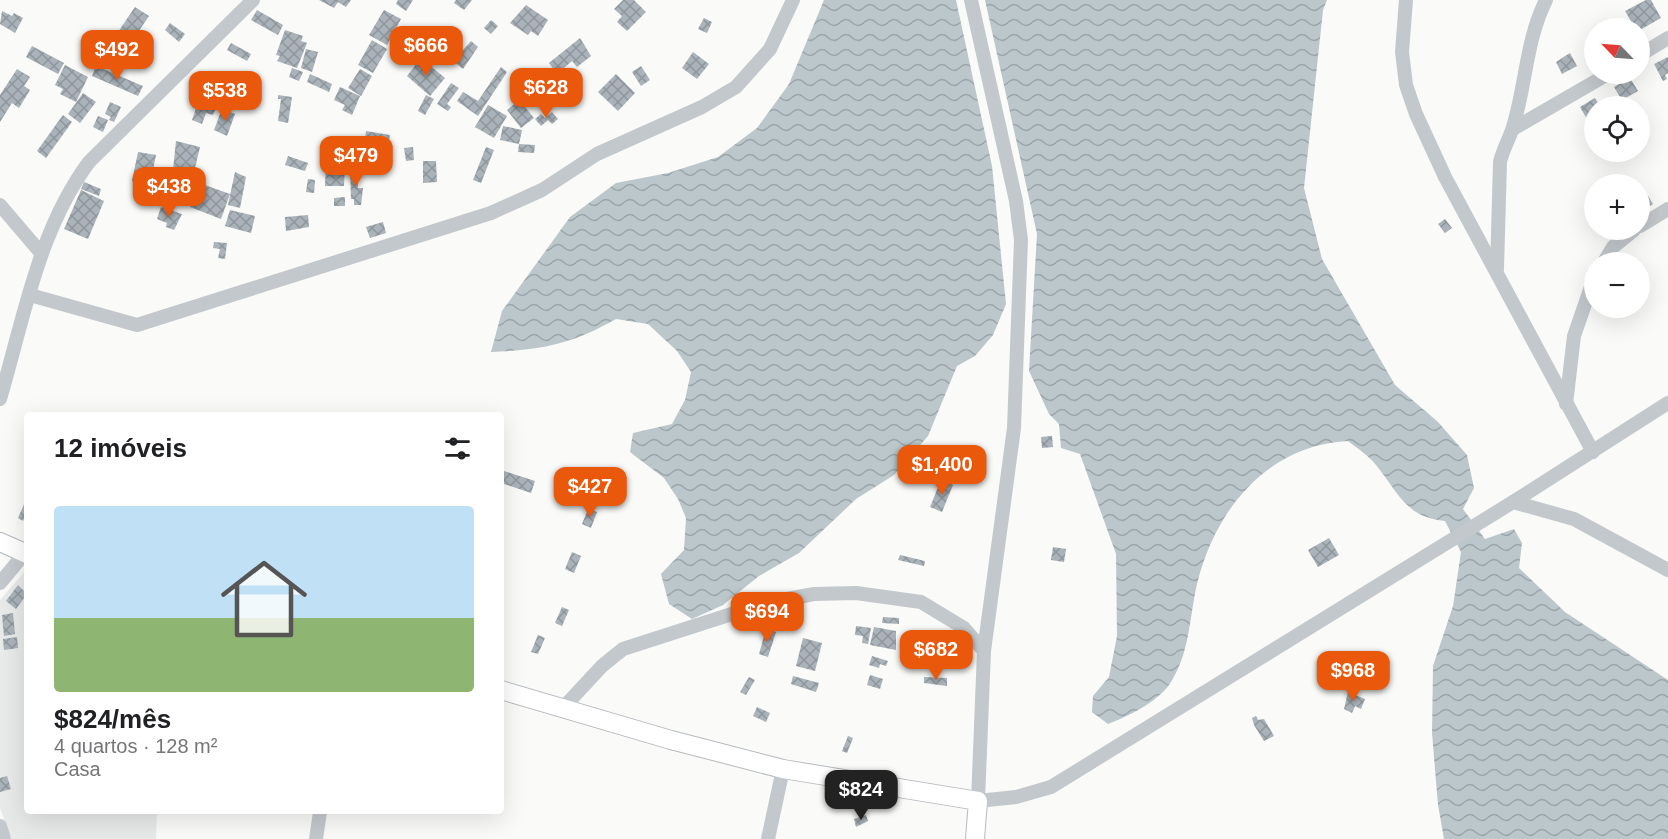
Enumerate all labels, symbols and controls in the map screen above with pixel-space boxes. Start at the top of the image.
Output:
north arrow [1584,18,1650,84]
map controls [1584,18,1650,318]
pin: $666 [390,26,462,77]
pin: $492 [81,30,153,81]
text: $666 [404,34,448,56]
text: $492 [95,38,139,60]
pin: $628 [510,68,582,119]
pin: $538 [189,71,261,122]
text: $628 [524,76,568,98]
text: $538 [203,79,247,101]
button: locate [1584,96,1650,162]
pin: $479 [320,136,392,187]
text: $479 [334,144,378,166]
pin: $438 [133,167,205,218]
button: + [1584,174,1650,240]
text: $438 [147,175,191,197]
button: − [1584,252,1650,318]
icon: filters [441,432,474,465]
text: 12 imóveis [54,433,187,463]
pin: $1,400 [893,445,991,496]
text: $1,400 [911,453,973,475]
pin: $427 [554,467,626,518]
text: $427 [568,475,612,497]
icon: home [210,545,318,653]
pin: $694 [731,592,803,643]
text: $694 [745,600,789,622]
pin: $682 [900,630,972,681]
text: $682 [914,638,958,660]
pin: $968 [1317,651,1389,702]
text: $968 [1331,659,1375,681]
text: $824/mês [54,704,171,734]
text: 4 quartos · 128 m² [54,735,217,757]
text: Casa [54,758,101,780]
pin: $824 [825,770,897,821]
text: $824 [839,778,883,800]

